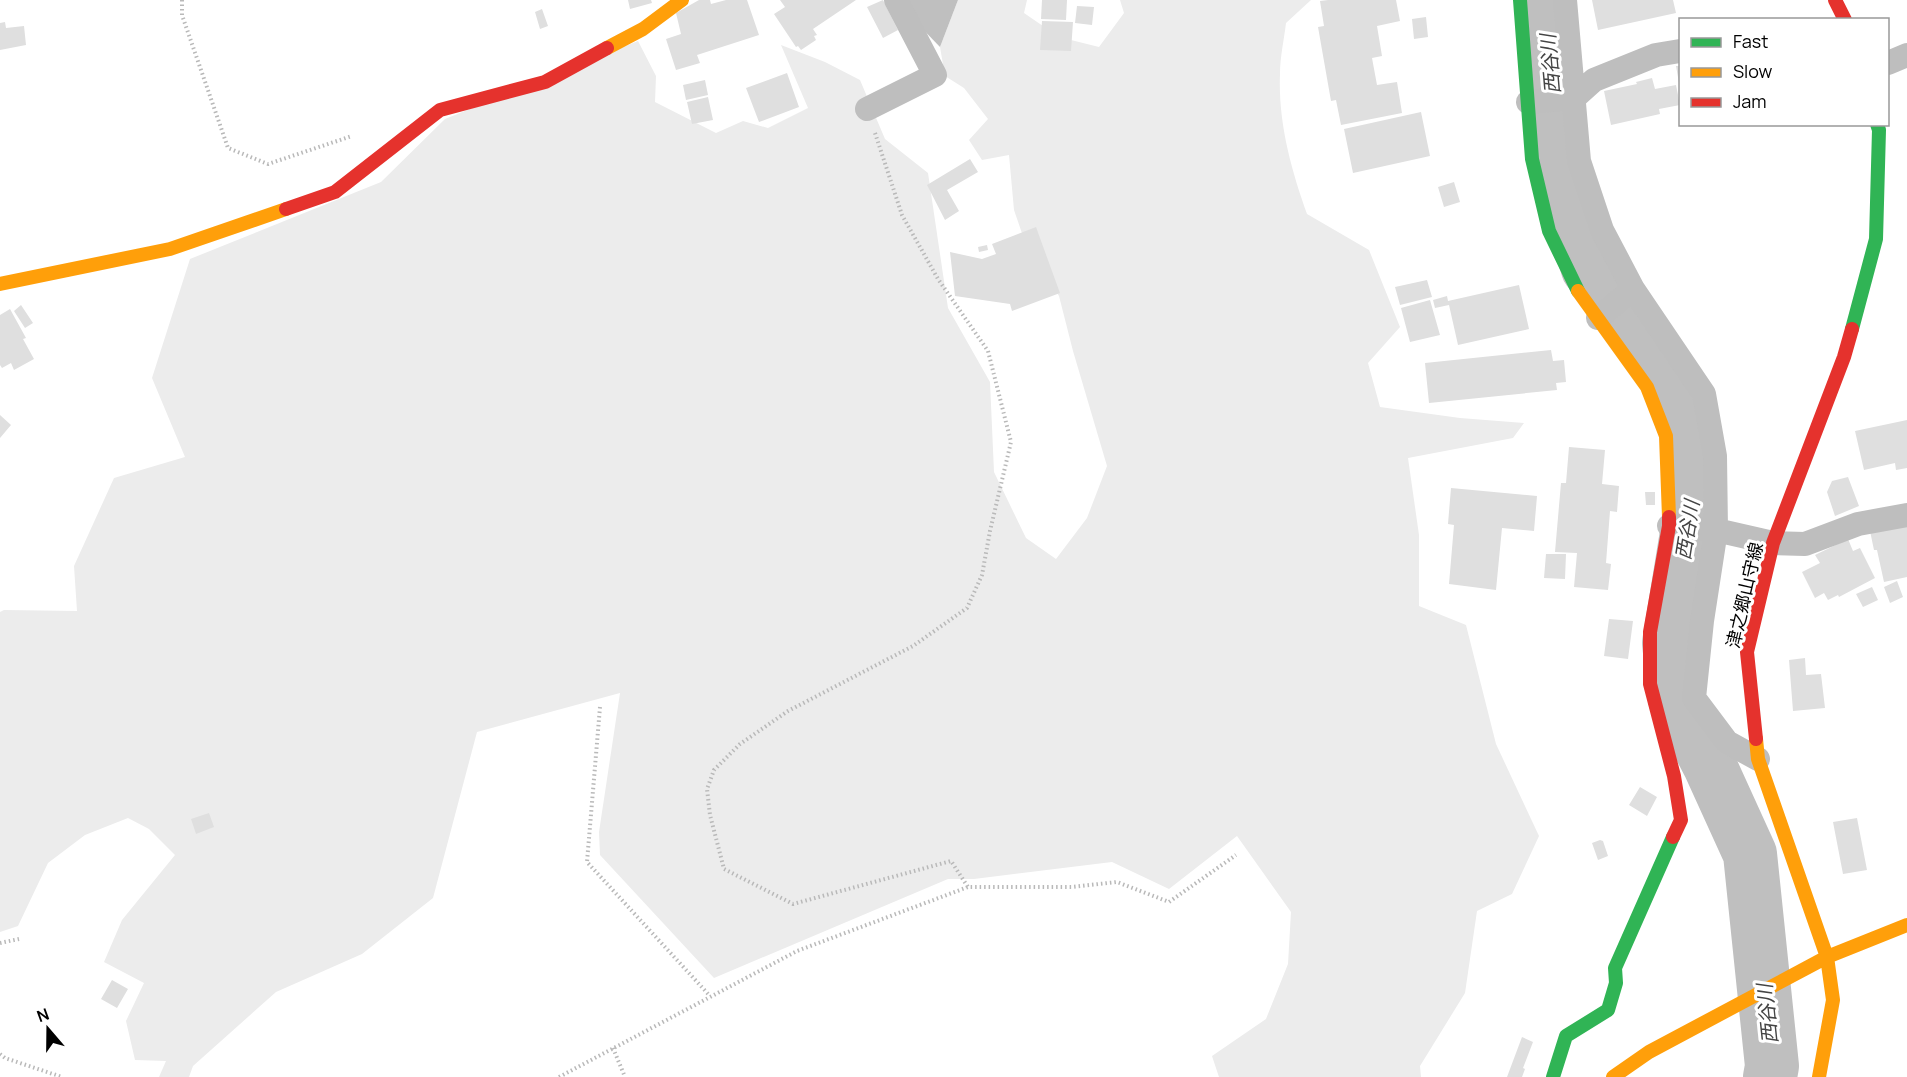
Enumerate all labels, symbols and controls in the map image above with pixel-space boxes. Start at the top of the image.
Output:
legend [1679,18,1889,126]
text: Fast [1733,29,1768,53]
water label: 西谷川 [1534,31,1566,95]
text: Slow [1733,59,1773,83]
text: Jam [1733,89,1767,113]
water label: 西谷川 [1669,496,1705,562]
street label: 津之郷山守線 [1720,540,1768,650]
water label: 西谷川 [1750,981,1784,1045]
north arrow [18,999,78,1059]
text: N [34,1003,52,1027]

